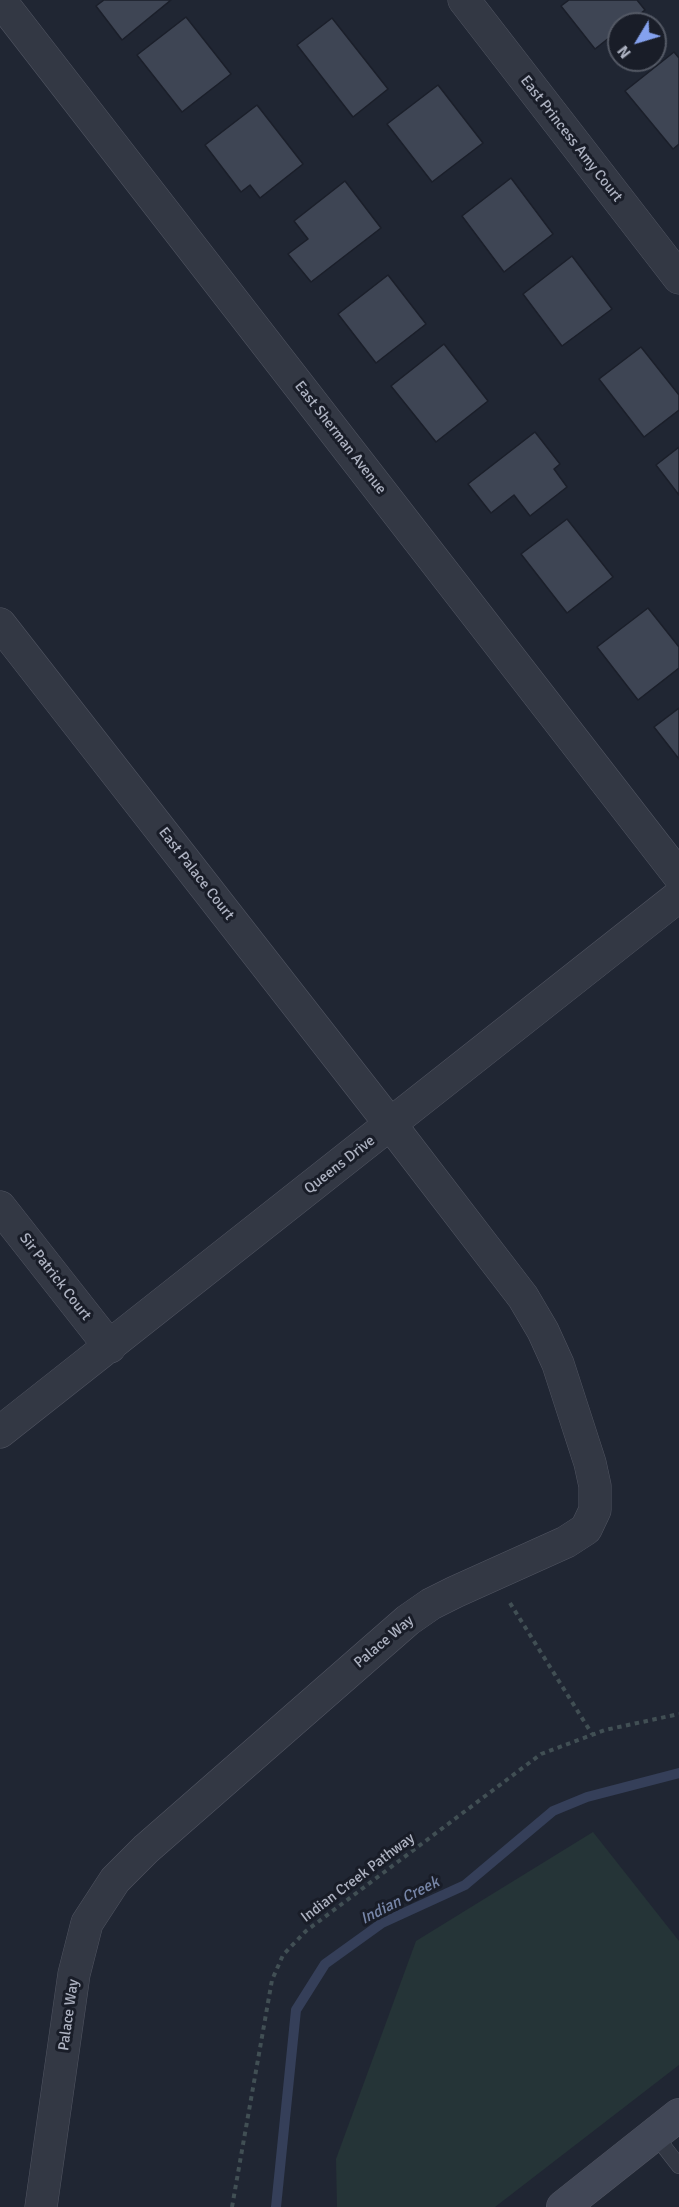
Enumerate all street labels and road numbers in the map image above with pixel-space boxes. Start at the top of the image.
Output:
street label: East Princess Amy Court [516,72,626,206]
street label: East Sherman Avenue [290,378,390,498]
street label: East Palace Court [154,824,238,924]
street label: Queens Drive [301,1132,379,1198]
street label: Sir Patrick Court [15,1230,95,1324]
street label: Palace Way [351,1612,417,1672]
street label: Indian Creek Pathway [298,1829,418,1927]
street label: Palace Way [55,1978,83,2052]

